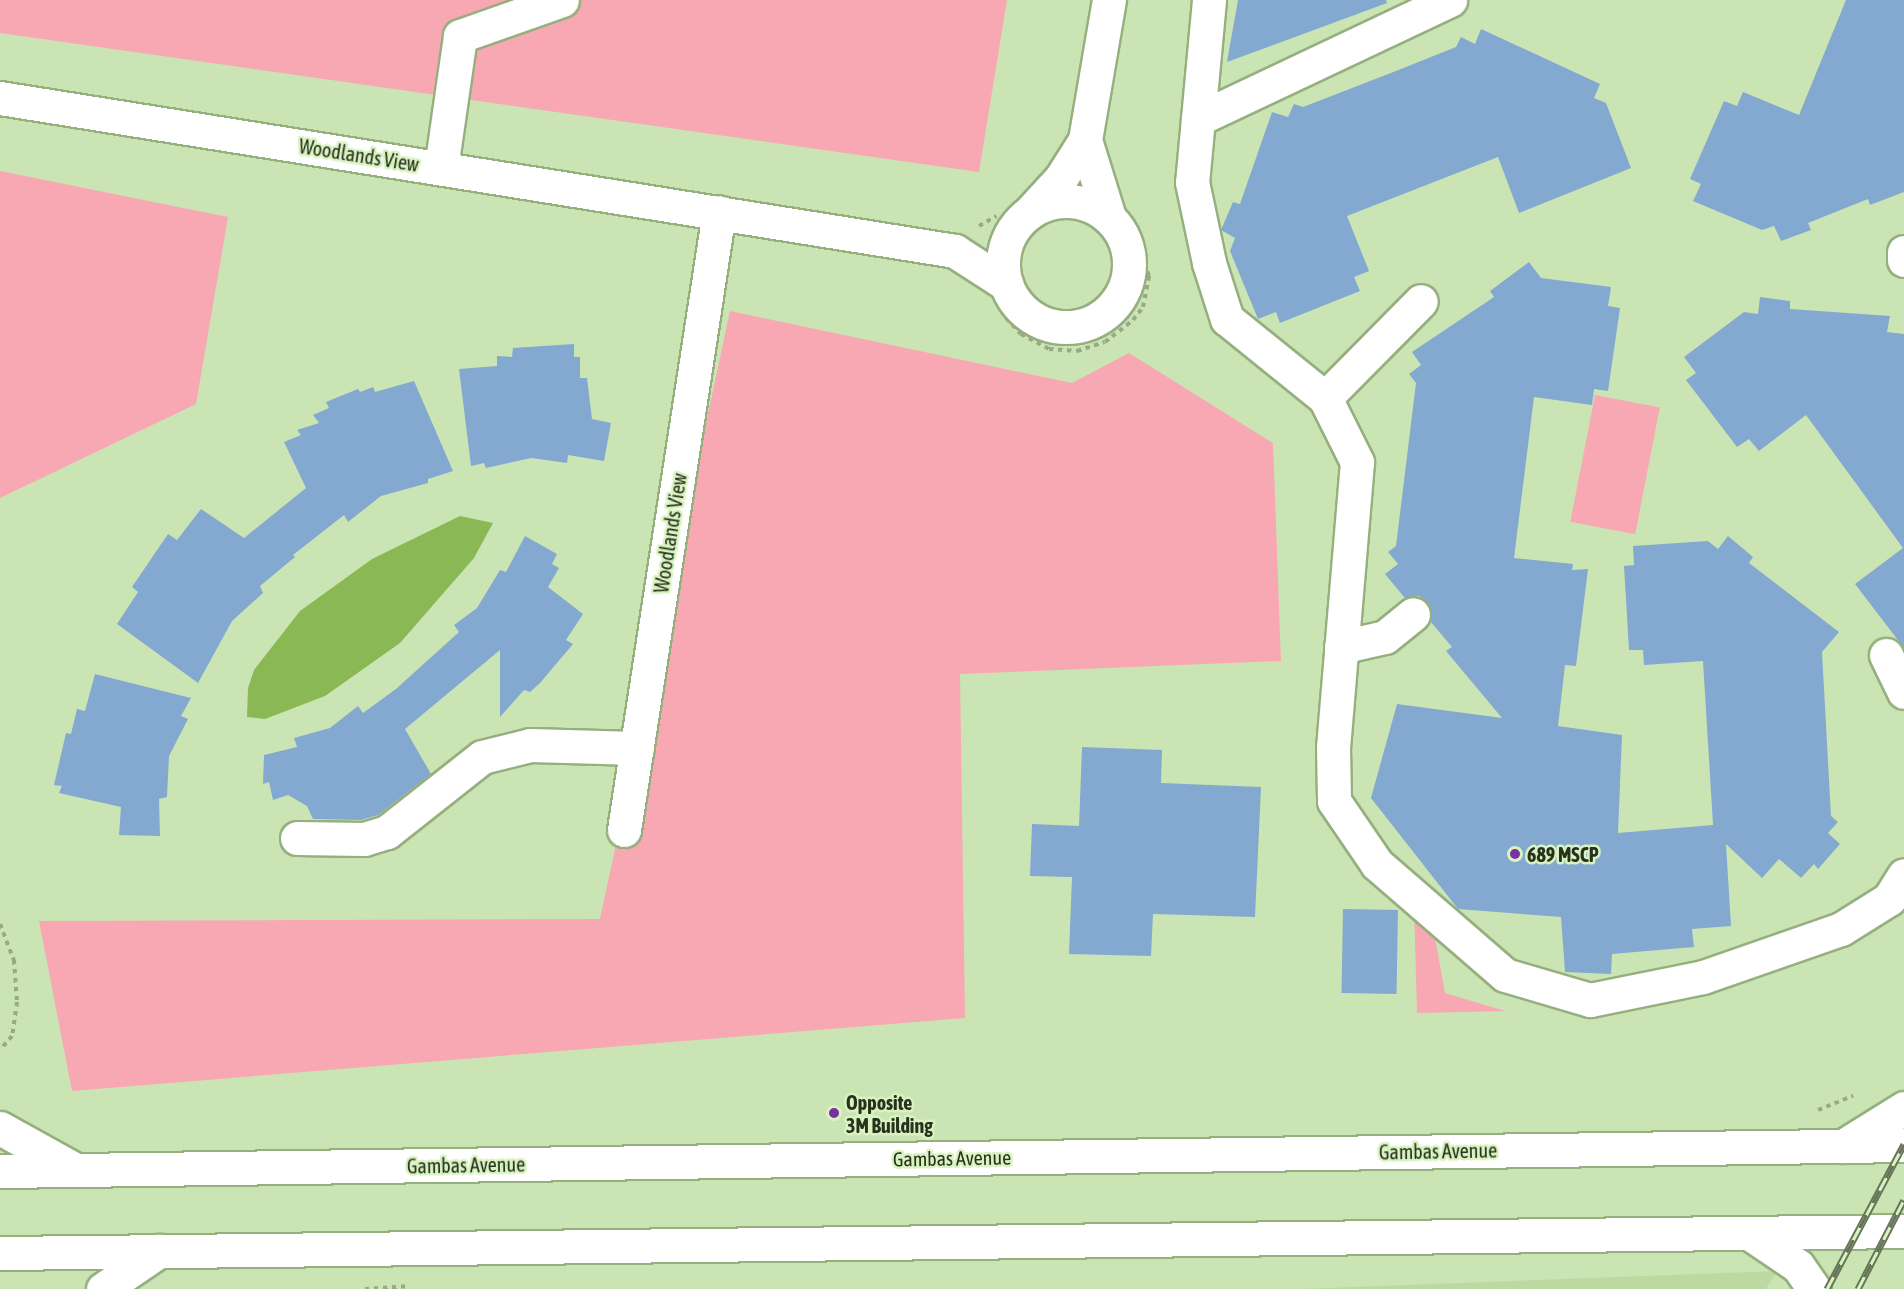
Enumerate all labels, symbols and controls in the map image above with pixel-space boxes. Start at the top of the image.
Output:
street label: Woodlands View [297,134,421,176]
street label: Woodlands View [649,471,691,595]
place label: 689 MSCP [1527,842,1599,866]
marker: 689 MSCP [1508,847,1522,861]
place label: Opposite 3M Building [846,1090,933,1137]
marker: Opposite 3M Building [827,1106,841,1120]
street label: Gambas Avenue [1379,1138,1497,1164]
street label: Gambas Avenue [893,1145,1011,1171]
street label: Gambas Avenue [407,1152,525,1178]

